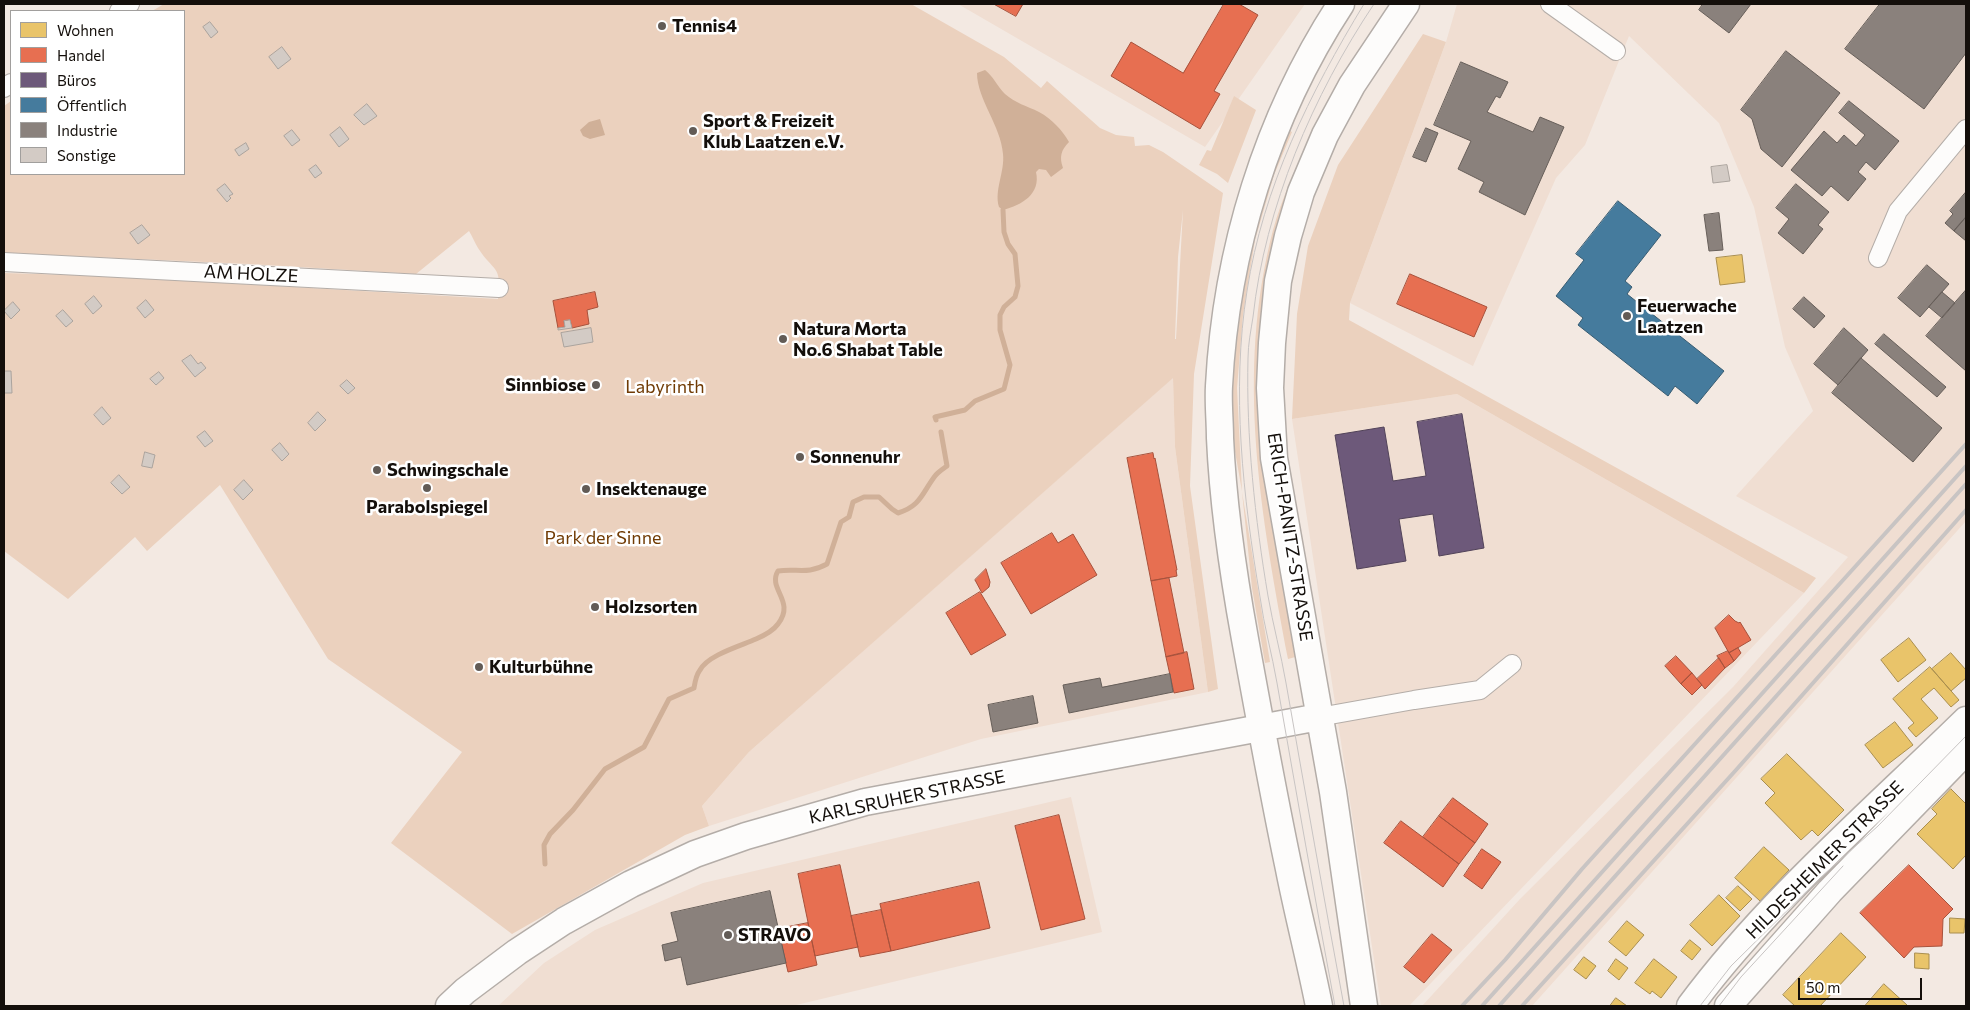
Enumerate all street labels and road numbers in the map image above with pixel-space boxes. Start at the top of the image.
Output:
street label: AM HOLZE [203,261,299,287]
street label: ERICH-PANITZ-STRASSE [1263,431,1317,643]
street label: KARLSRUHER STRASSE [807,766,1007,828]
street label: HILDESHEIMER STRASSE [1742,777,1908,943]

